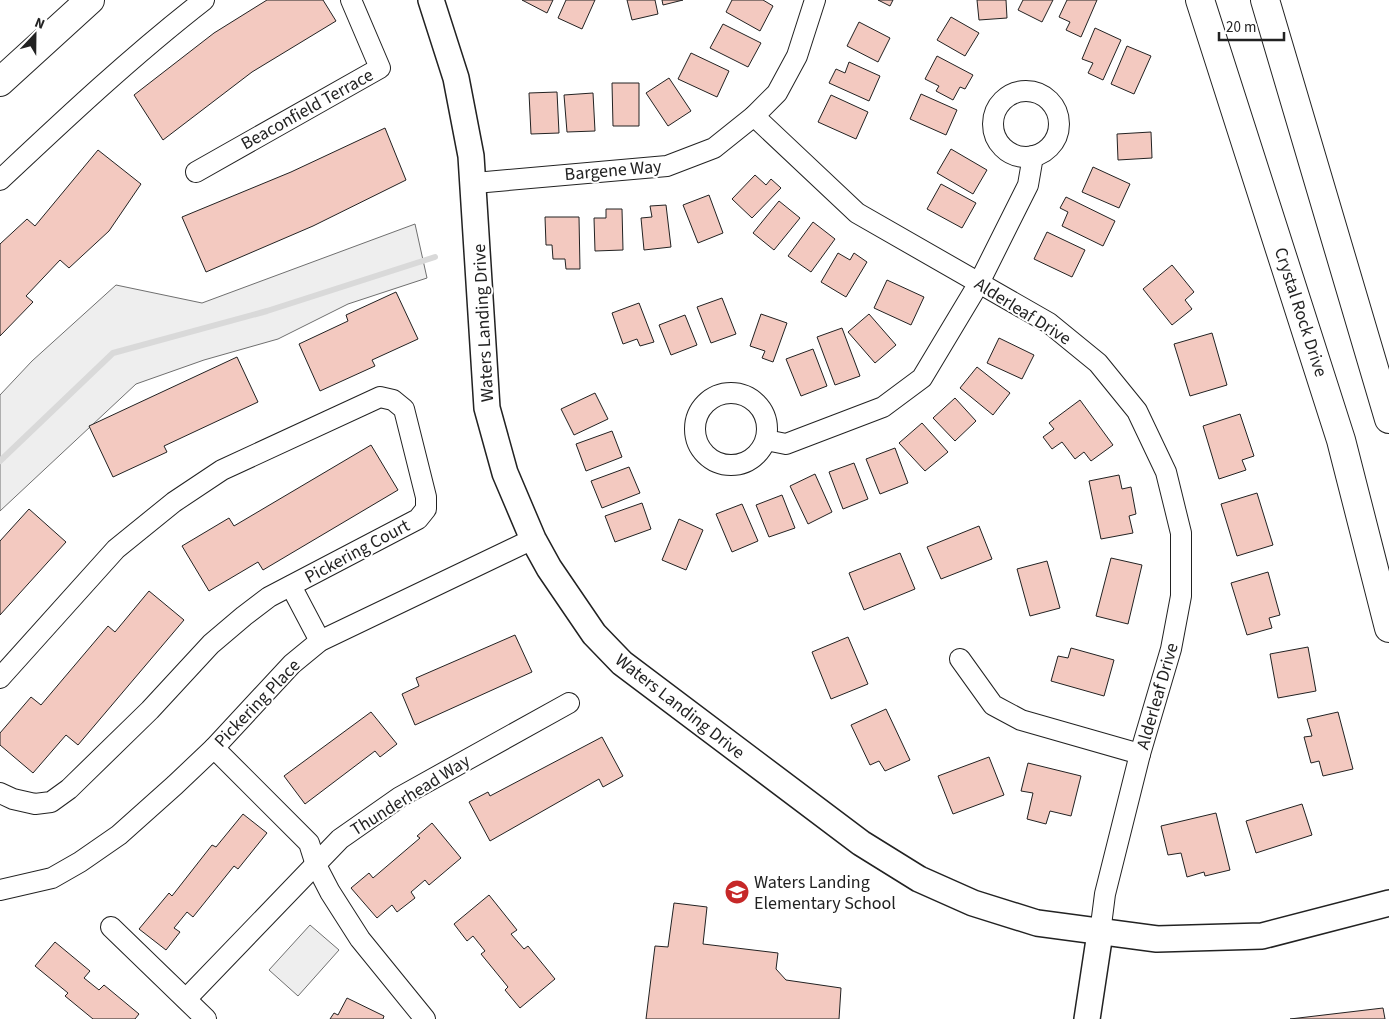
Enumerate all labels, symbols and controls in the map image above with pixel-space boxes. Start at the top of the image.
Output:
north arrow [10,10,60,60]
scale bar [1219,10,1284,42]
text: N [31,13,48,35]
text: 20 m [1226,17,1256,38]
street label: Beaconfield Terrace [237,63,378,156]
street label: Bargene Way [564,154,663,187]
street label: Waters Landing Drive [467,243,500,403]
street label: Crystal Rock Drive [1268,244,1333,380]
street label: Alderleaf Drive [970,272,1076,351]
street label: Pickering Court [300,513,414,590]
street label: Alderleaf Drive [1130,640,1185,752]
street label: Waters Landing Drive [610,648,750,765]
street label: Pickering Place [209,654,306,753]
street label: Thunderhead Way [346,748,475,842]
place label: Waters Landing Elementary School [754,870,896,916]
school or university icon: Waters Landing Elementary School [724,879,750,905]

